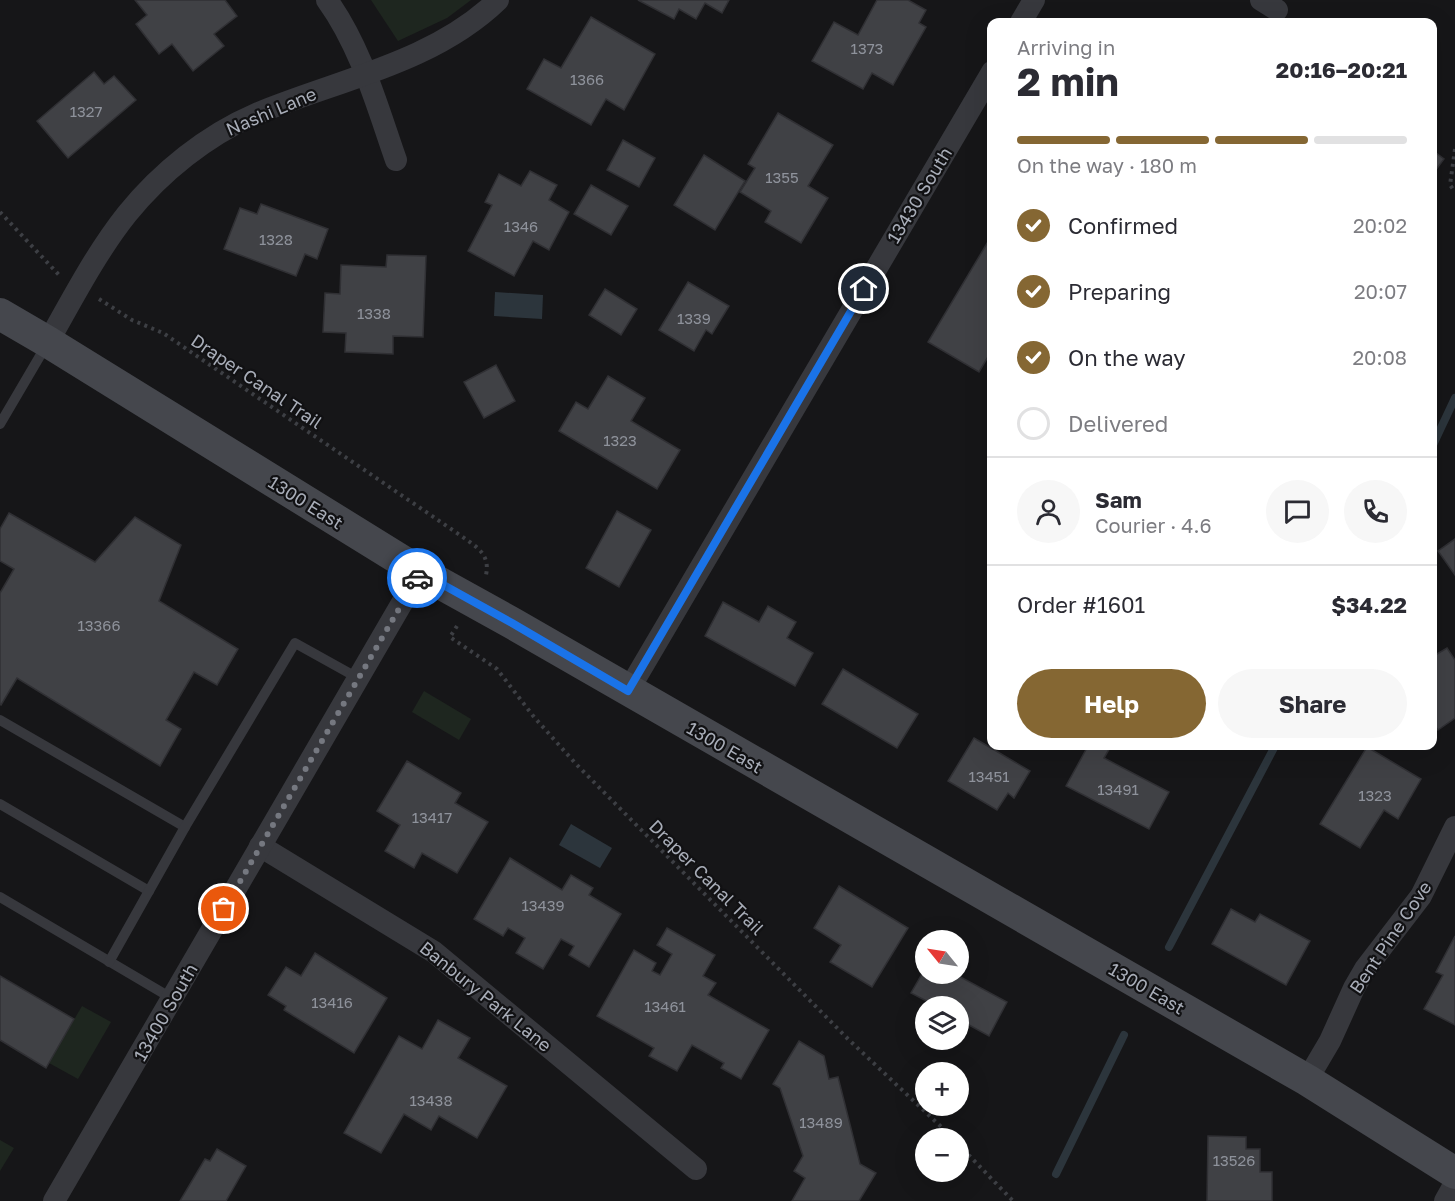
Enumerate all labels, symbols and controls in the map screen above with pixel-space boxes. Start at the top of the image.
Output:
text: Arriving in [1017,35,1115,59]
house number: 1373 [851,39,883,57]
text: 20:16–20:21 [1276,56,1407,83]
text: 2 min [1017,58,1119,105]
house number: 1366 [570,70,604,88]
street label: Nashi Lane [223,82,319,140]
house number: 1327 [70,102,102,120]
street label: 13430 South [882,143,956,247]
text: On the way · 180 m [1017,153,1197,177]
house number: 1355 [765,168,799,186]
icon: check [1017,209,1050,242]
text: Confirmed [1068,212,1178,239]
text: 20:02 [1353,213,1407,237]
house number: 1346 [504,217,538,235]
house number: 1328 [259,230,293,248]
pin [838,263,889,314]
icon: home [847,272,880,305]
icon: check [1017,275,1050,308]
text: Preparing [1068,278,1171,305]
text: 20:07 [1354,279,1407,303]
house number: 1338 [357,304,391,322]
house number: 1339 [677,309,711,327]
street label: Draper Canal Trail [187,329,327,433]
icon: check [1017,341,1050,374]
text: On the way [1068,344,1186,371]
text: 20:08 [1352,345,1407,369]
text: Delivered [1068,410,1168,437]
house number: 1323 [603,431,637,449]
street label: 1300 East [265,470,347,534]
button: person [1017,480,1080,543]
button: chat [1266,480,1329,543]
button: phone [1344,480,1407,543]
text: Sam [1095,486,1142,513]
text: Courier · 4.6 [1095,513,1212,537]
courier [387,548,447,608]
icon: car [401,562,434,595]
text: Order #1601 [1017,591,1145,618]
text: $34.22 [1331,591,1407,618]
house number: 13366 [78,616,120,634]
button: Help [1017,669,1206,738]
button: Share [1218,669,1407,738]
street label: 1300 East [683,717,767,777]
house number: 13451 [968,767,1010,785]
house number: 13491 [1097,780,1139,798]
house number: 1323 [1358,786,1392,804]
house number: 13417 [412,808,452,826]
street label: Draper Canal Trail [645,815,769,939]
street label: Bent Pine Cove [1344,877,1436,997]
pin [198,883,249,934]
icon: bag [207,892,240,925]
house number: 13439 [521,896,565,914]
north arrow [915,930,969,984]
map controls [915,930,969,1182]
street label: Banbury Park Lane [416,936,556,1056]
street label: 1300 East [1105,958,1189,1018]
street label: 13400 South [128,959,202,1065]
house number: 13416 [311,993,353,1011]
button: layers [915,996,969,1050]
house number: 13461 [644,997,686,1015]
button: + [915,1062,969,1116]
house number: 13438 [409,1091,453,1109]
house number: 13489 [799,1113,843,1131]
button: − [915,1128,969,1182]
house number: 13526 [1213,1151,1255,1169]

